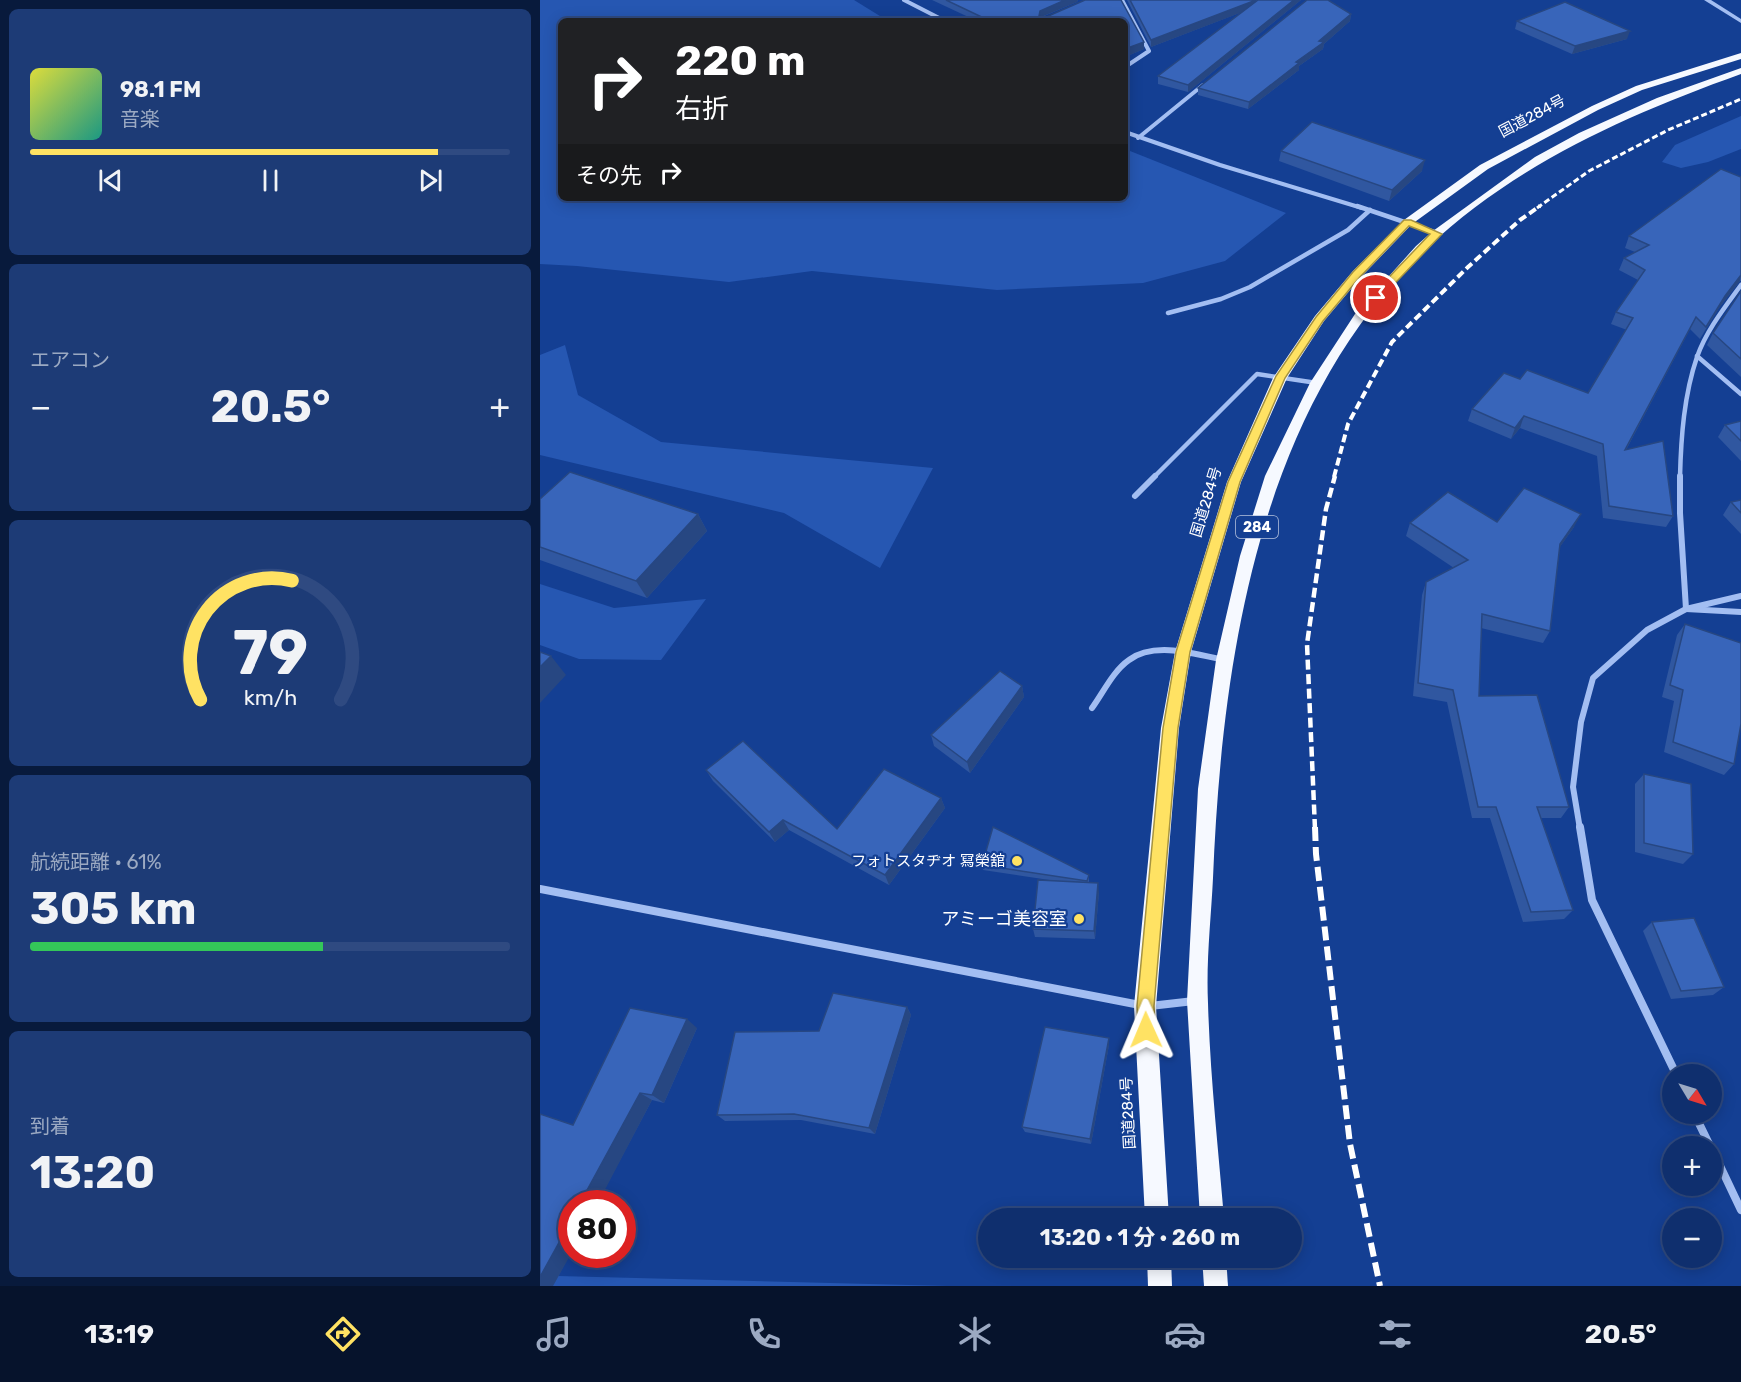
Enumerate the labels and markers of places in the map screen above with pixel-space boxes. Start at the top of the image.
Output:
pin [1350,272,1401,323]
place label: フォトスタヂオ 冩榮舘 [851,852,1005,870]
marker: フォトスタヂオ 冩榮舘 [1010,854,1024,868]
place label: アミーゴ美容室 [941,908,1067,930]
marker: アミーゴ美容室 [1072,912,1086,926]

